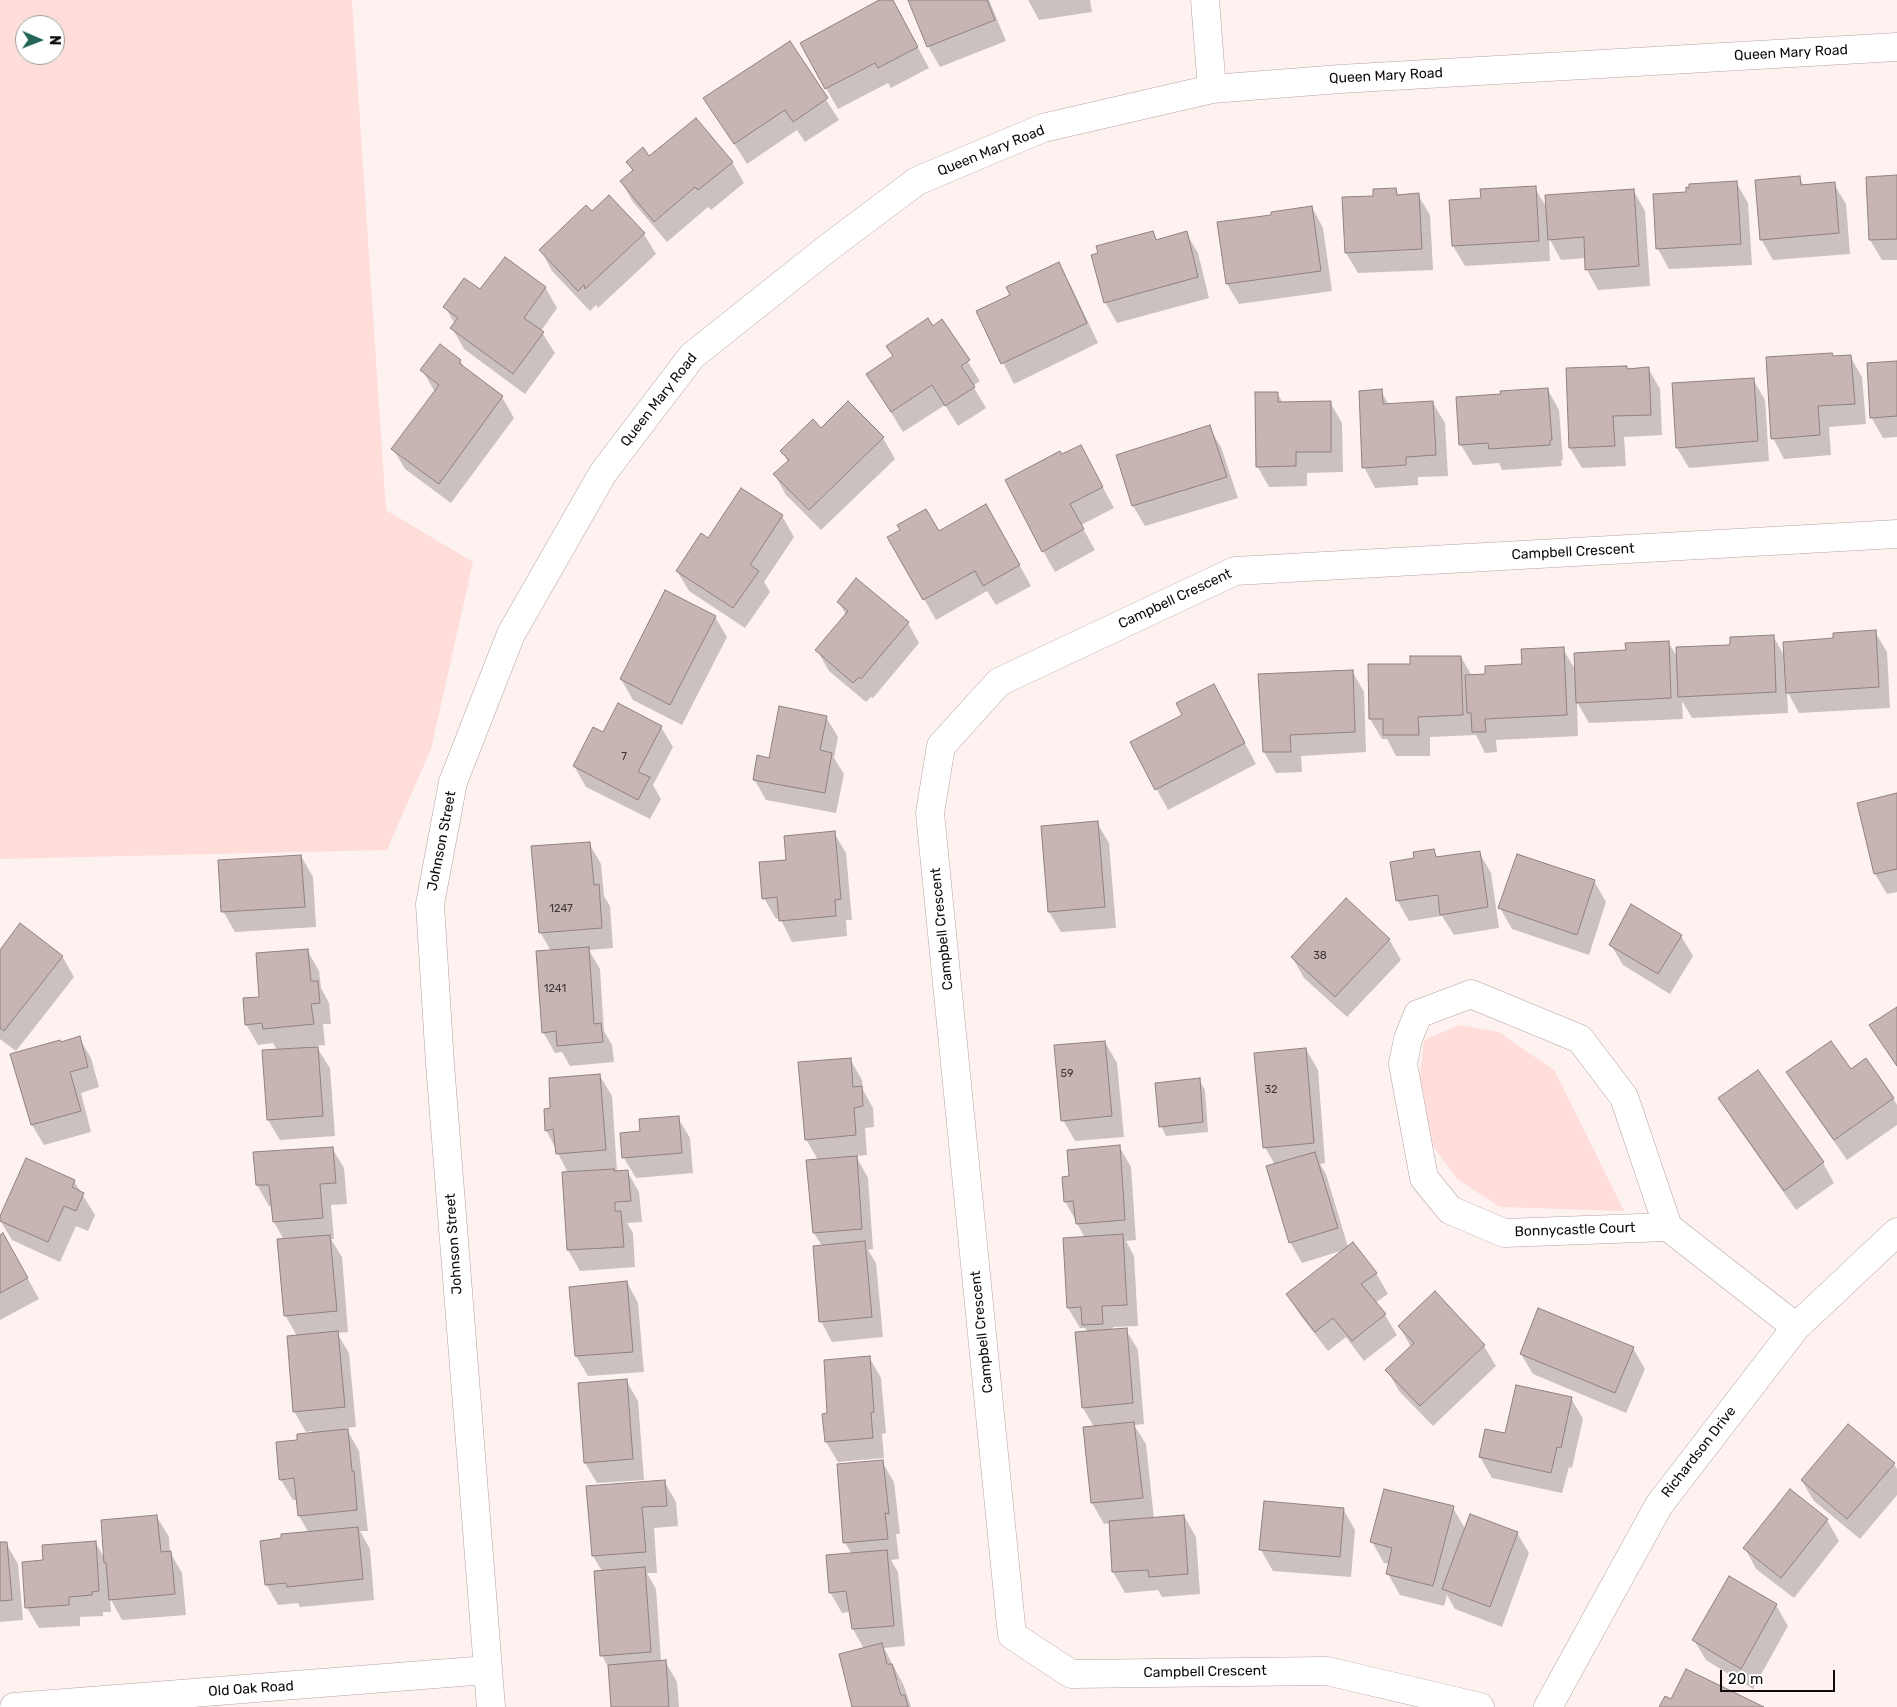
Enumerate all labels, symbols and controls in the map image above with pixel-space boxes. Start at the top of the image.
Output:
north arrow [15,15,65,65]
text: N [46,35,63,45]
street label: Queen Mary Road [1734,42,1848,64]
street label: Queen Mary Road [1329,65,1443,87]
street label: Queen Mary Road [935,122,1047,180]
street label: Queen Mary Road [617,350,701,450]
street label: Campbell Crescent [1511,540,1635,564]
street label: Campbell Crescent [1116,565,1234,633]
house number: 7 [621,750,627,764]
street label: Johnson Street [424,790,460,892]
street label: Campbell Crescent [927,867,957,991]
house number: 1247 [549,902,573,916]
house number: 38 [1313,949,1327,963]
house number: 1241 [544,982,566,996]
house number: 59 [1060,1067,1074,1081]
house number: 32 [1264,1083,1278,1097]
street label: Johnson Street [442,1193,466,1295]
street label: Bonnycastle Court [1514,1219,1636,1241]
street label: Campbell Crescent [967,1270,997,1394]
street label: Richardson Drive [1658,1403,1740,1501]
scale bar [1722,1660,1837,1692]
street label: Campbell Crescent [1143,1663,1267,1681]
text: 20 m [1728,1670,1763,1688]
street label: Old Oak Road [208,1678,294,1700]

